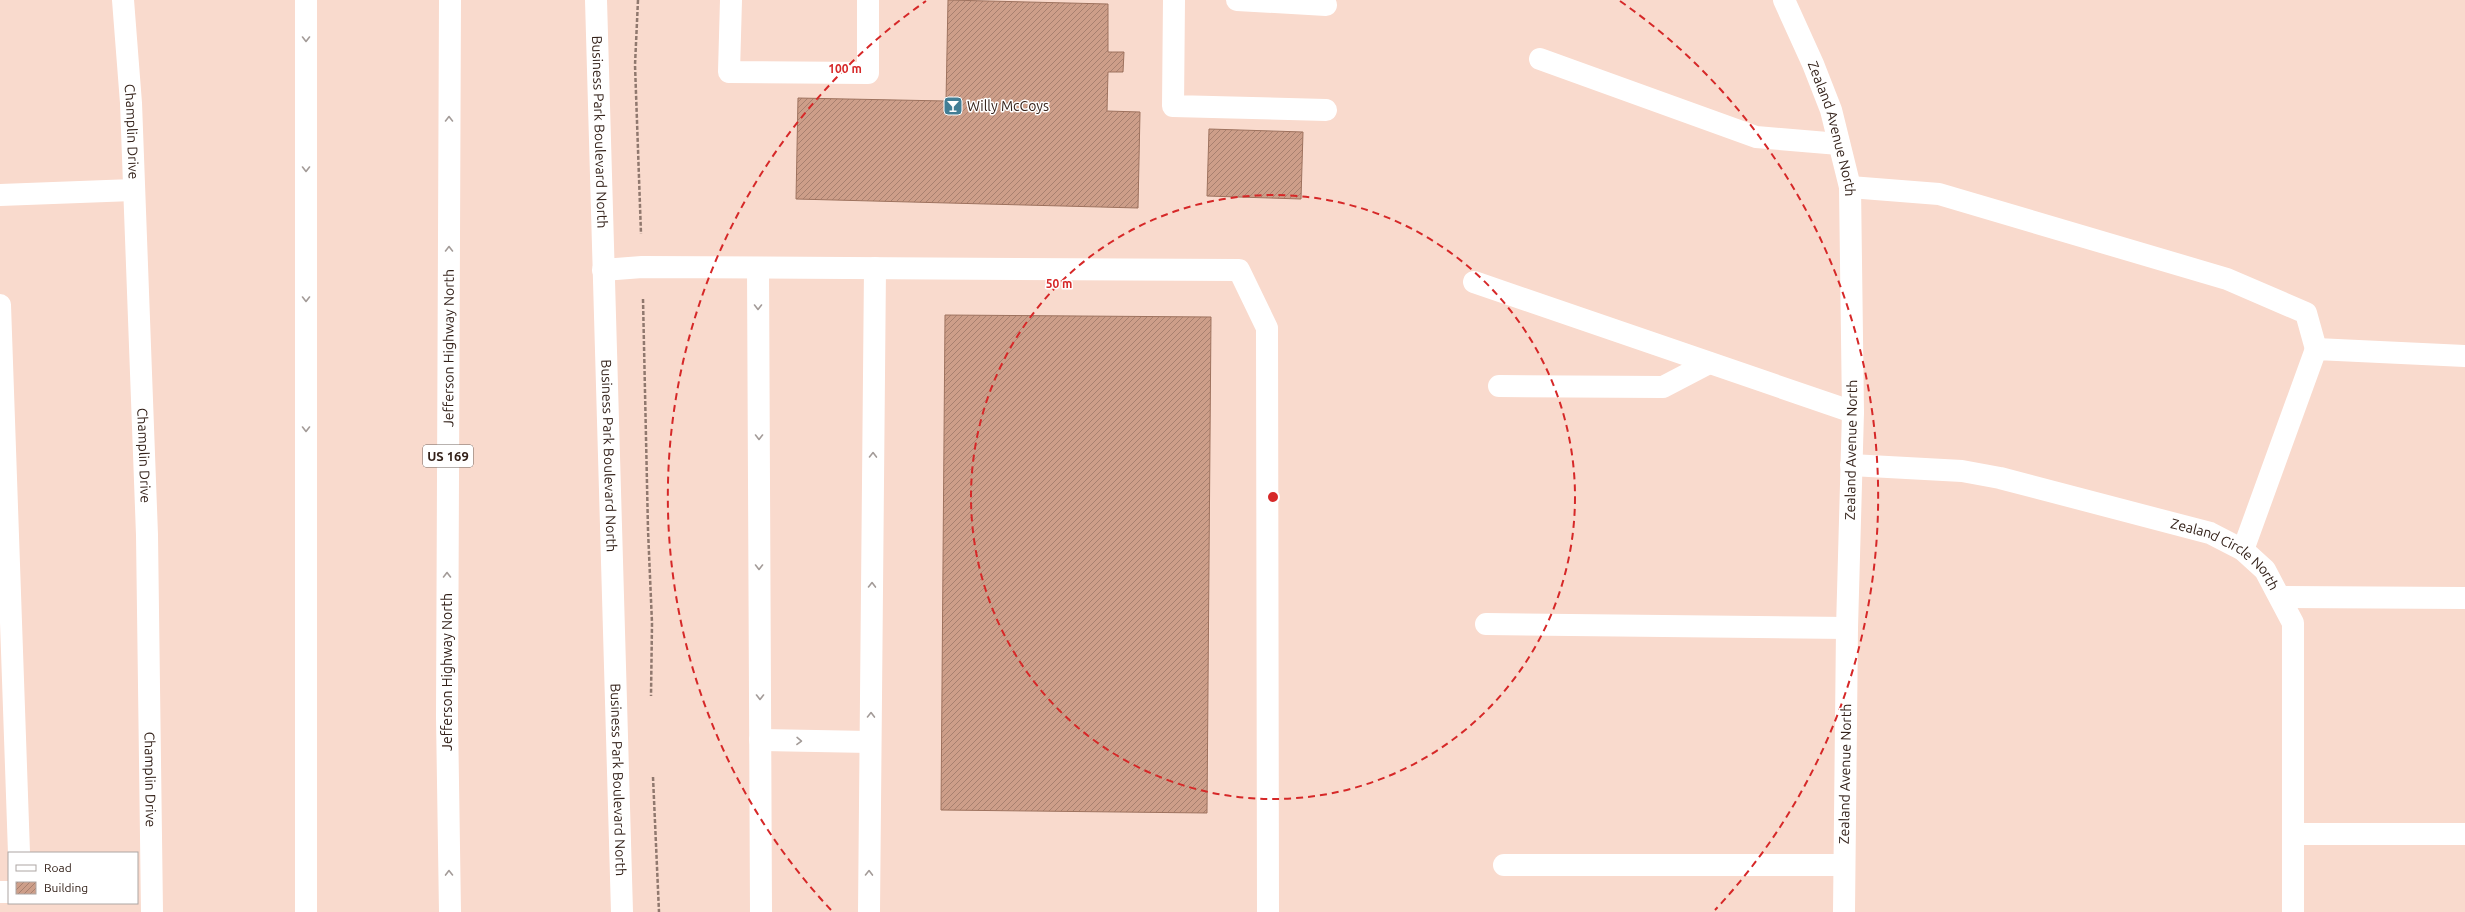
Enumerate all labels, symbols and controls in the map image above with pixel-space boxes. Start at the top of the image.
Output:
street label: Business Park Boulevard North [589,35,611,229]
one-way arrow [302,36,310,42]
street label: Zealand Avenue North [1805,59,1858,196]
text: 100 m [828,62,862,75]
street label: Champlin Drive [122,83,142,180]
bar icon: Willy McCoys [942,95,964,117]
place label: Willy McCoys [967,98,1049,114]
one-way arrow [445,116,453,122]
one-way arrow [302,166,310,172]
one-way arrow [445,246,453,252]
street label: Jefferson Highway North [440,269,457,427]
text: 50 m [1046,277,1072,290]
one-way arrow [302,296,310,302]
one-way arrow [754,304,762,310]
street label: Business Park Boulevard North [598,359,620,552]
street label: Zealand Avenue North [1842,380,1860,520]
street label: Champlin Drive [134,407,154,503]
one-way arrow [302,426,310,432]
one-way arrow [755,434,763,440]
road number: US 169 [423,445,473,467]
one-way arrow [869,452,877,458]
centre of rings [1266,490,1280,504]
street label: Zealand Circle North [2169,515,2282,593]
one-way arrow [755,564,764,570]
one-way arrow [443,572,451,578]
one-way arrow [868,582,876,588]
street label: Jefferson Highway North [439,593,455,751]
street label: Business Park Boulevard North [607,683,629,876]
one-way arrow [756,694,764,700]
street label: Zealand Avenue North [1836,704,1854,844]
one-way arrow [866,712,875,718]
street label: Champlin Drive [142,732,159,827]
one-way arrow [796,737,802,745]
legend [8,852,138,904]
text: Road [44,861,72,874]
one-way arrow [445,870,453,876]
one-way arrow [865,870,873,876]
text: Building [44,881,88,894]

